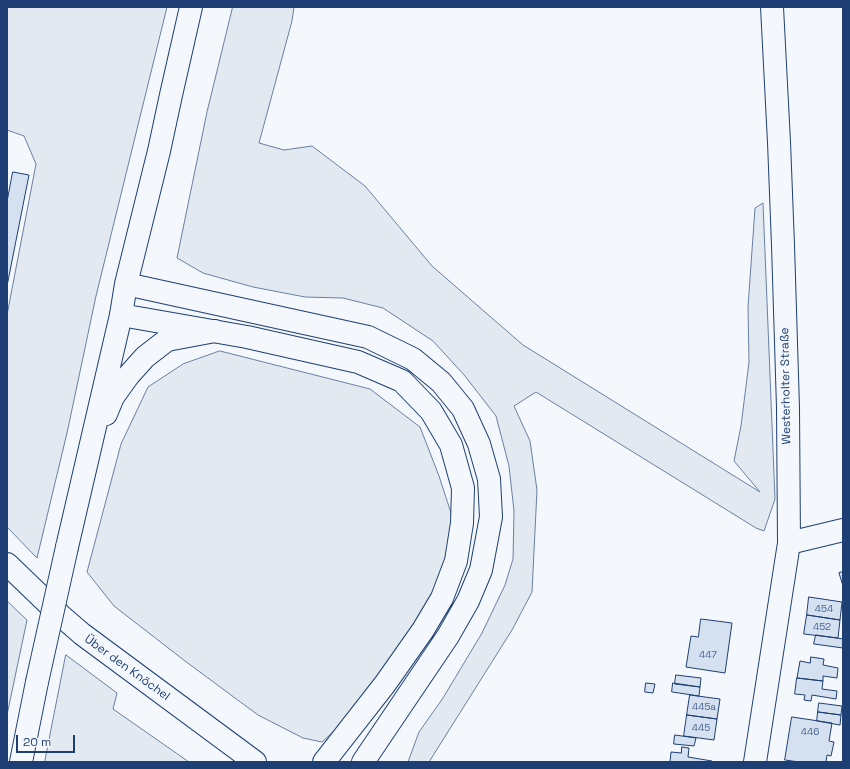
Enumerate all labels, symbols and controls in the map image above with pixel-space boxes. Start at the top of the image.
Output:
street label: Westerholter Straße [778,327,794,445]
house number: 454 [815,603,833,615]
house number: 452 [813,621,831,633]
street label: Über den Knöchel [81,632,173,704]
house number: 447 [699,649,717,661]
house number: 445a [692,701,716,713]
house number: 445 [692,722,710,734]
house number: 446 [801,726,819,738]
scale bar [18,727,77,753]
text: 20 m [23,734,51,750]

